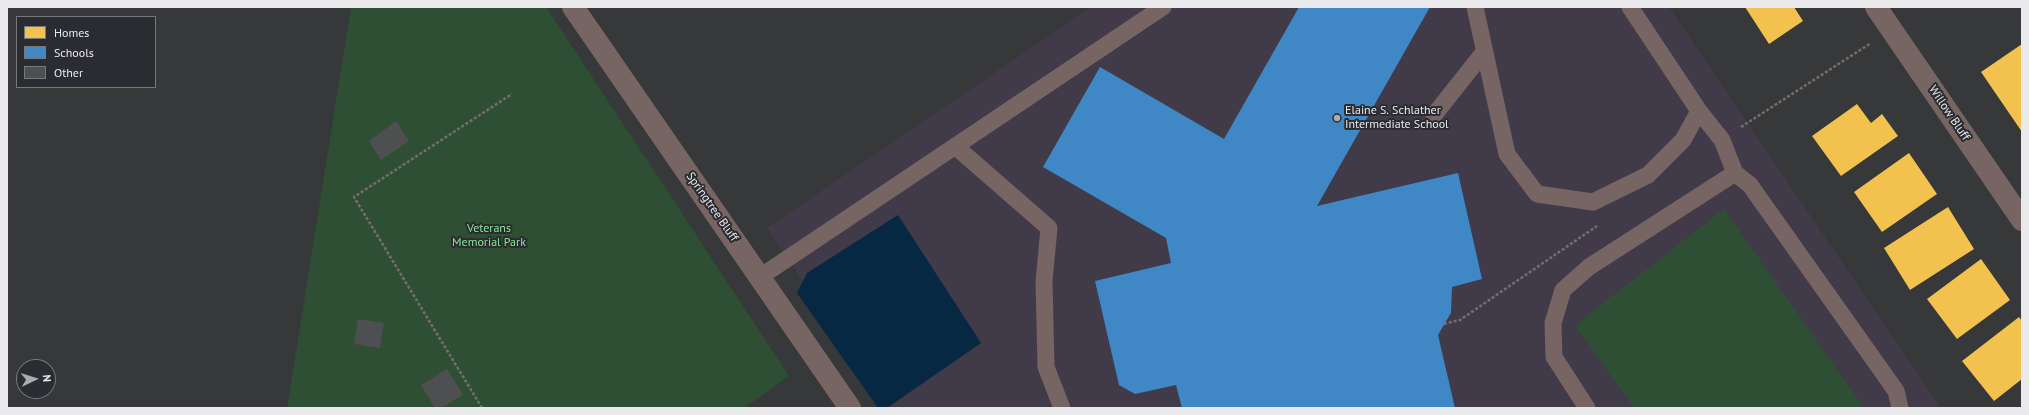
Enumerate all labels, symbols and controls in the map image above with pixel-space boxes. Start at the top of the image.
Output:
legend [16,16,156,88]
text: Homes [54,25,89,40]
text: Schools [54,45,94,60]
text: Other [54,65,83,80]
street label: Willow Bluff [1925,83,1973,143]
place label: Elaine S. Schlather Intermediate School [1345,104,1449,132]
marker: Elaine S. Schlather Intermediate School [1332,113,1342,123]
street label: Springtree Bluff [683,170,741,244]
park label: Veterans Memorial Park [452,222,526,250]
north arrow [16,359,56,399]
text: N [40,374,54,382]

